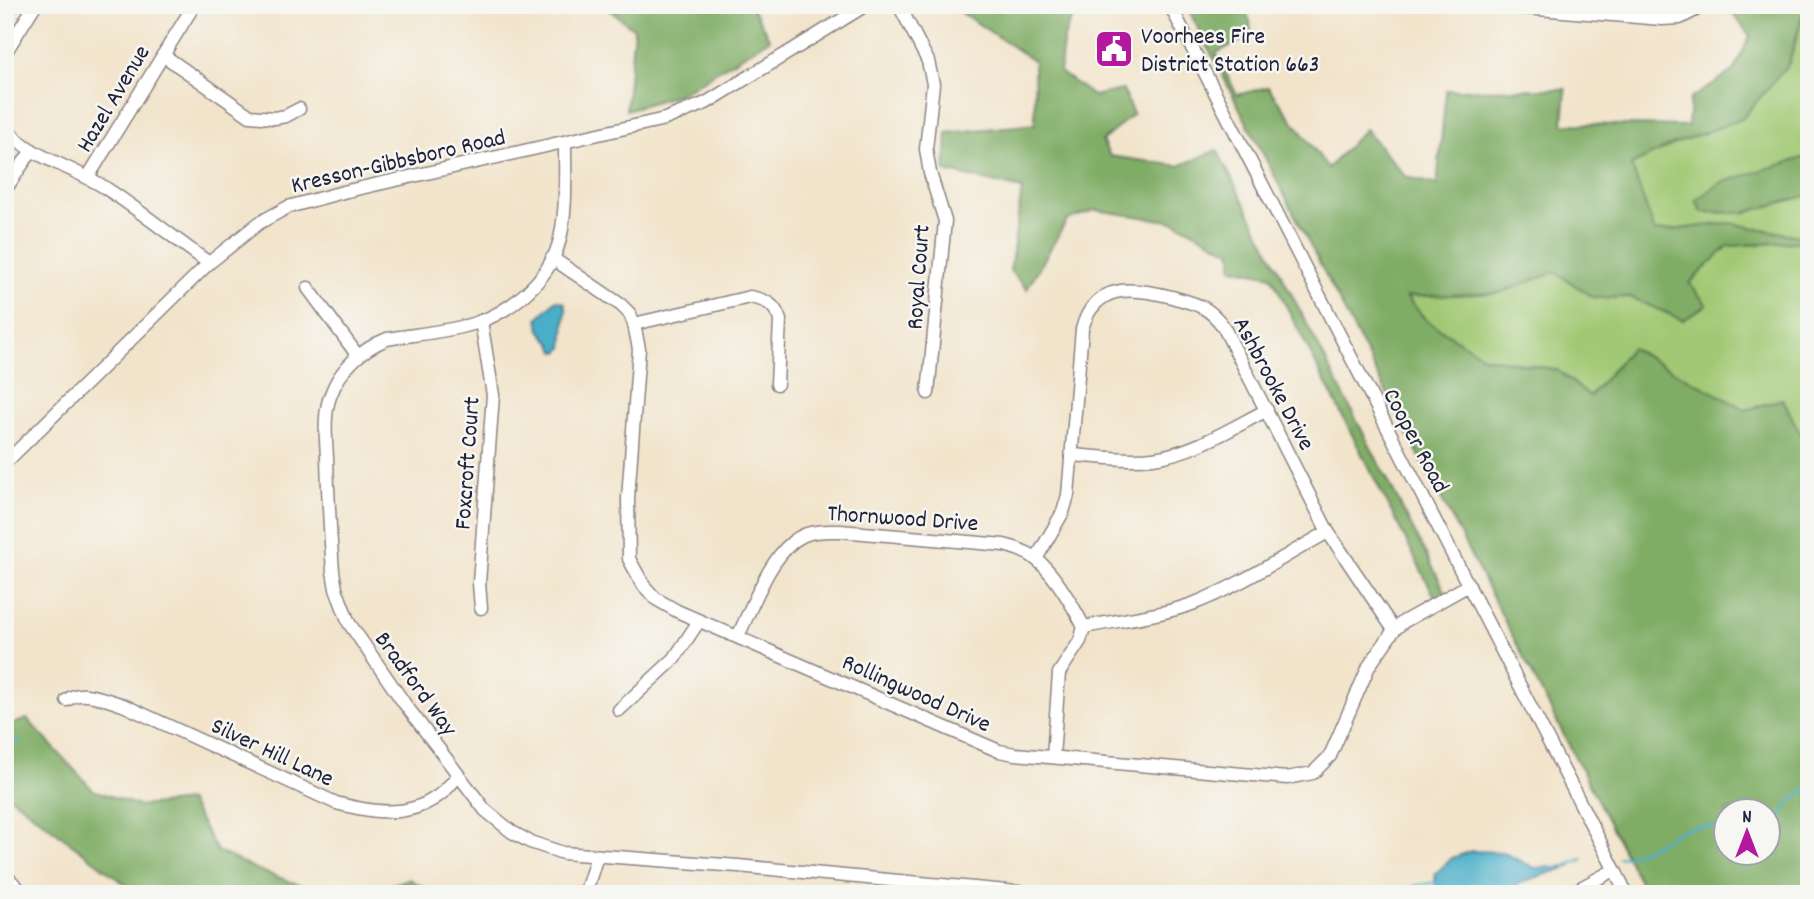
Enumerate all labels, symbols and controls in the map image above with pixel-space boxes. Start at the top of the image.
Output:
place label: Voorhees Fire District Station 663 [1141,21,1319,83]
public building icon: Voorhees Fire District Station 663 [1093,28,1135,70]
street label: Hazel Avenue [69,39,160,160]
street label: Kresson-Gibbsboro Road [288,122,509,204]
street label: Royal Court [899,223,941,331]
street label: Ashbrooke Drive [1223,312,1322,457]
street label: Cooper Road [1373,383,1456,500]
street label: Foxcroft Court [447,396,491,531]
street label: Thornwood Drive [826,498,979,542]
street label: Bradford Way [365,625,465,745]
street label: Rollingwood Drive [836,647,996,743]
street label: Silver Hill Lane [205,710,339,797]
north arrow [1713,797,1783,867]
text: N [1742,805,1752,832]

